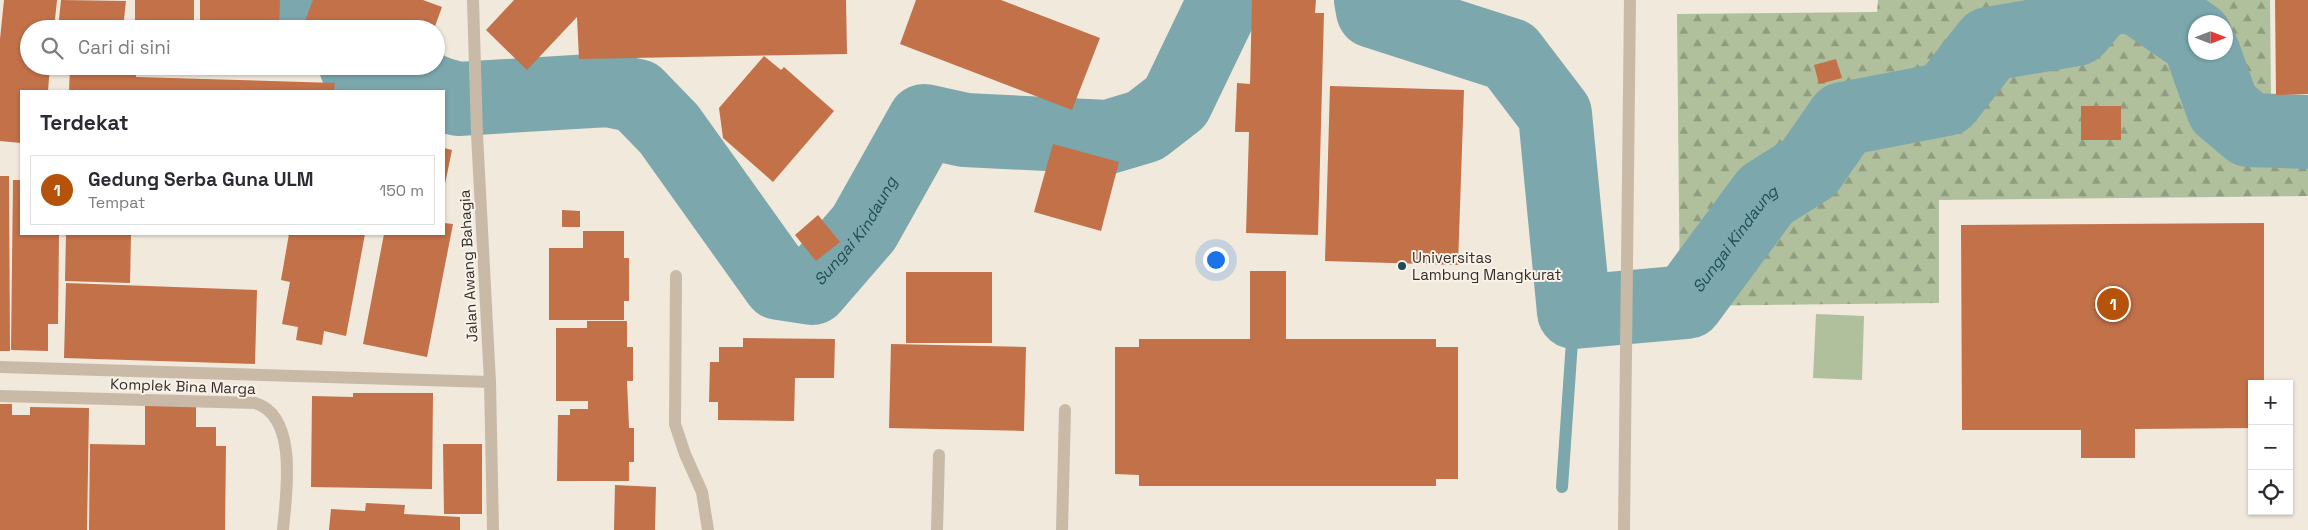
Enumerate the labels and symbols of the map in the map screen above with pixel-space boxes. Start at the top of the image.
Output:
north arrow [2188,15,2233,60]
water label: Sungai Kindaung [809,172,902,289]
water label: Sungai Kindaung [1687,180,1782,297]
street label: Jalan Awang Bahagia [454,189,481,343]
your location [1203,247,1229,273]
place label: Universitas Lambung Mangkurat [1412,248,1561,284]
marker: Universitas Lambung Mangkurat [1396,260,1408,272]
pin: 1 [2097,285,2129,323]
street label: Komplek Bina Marga [110,374,256,398]

